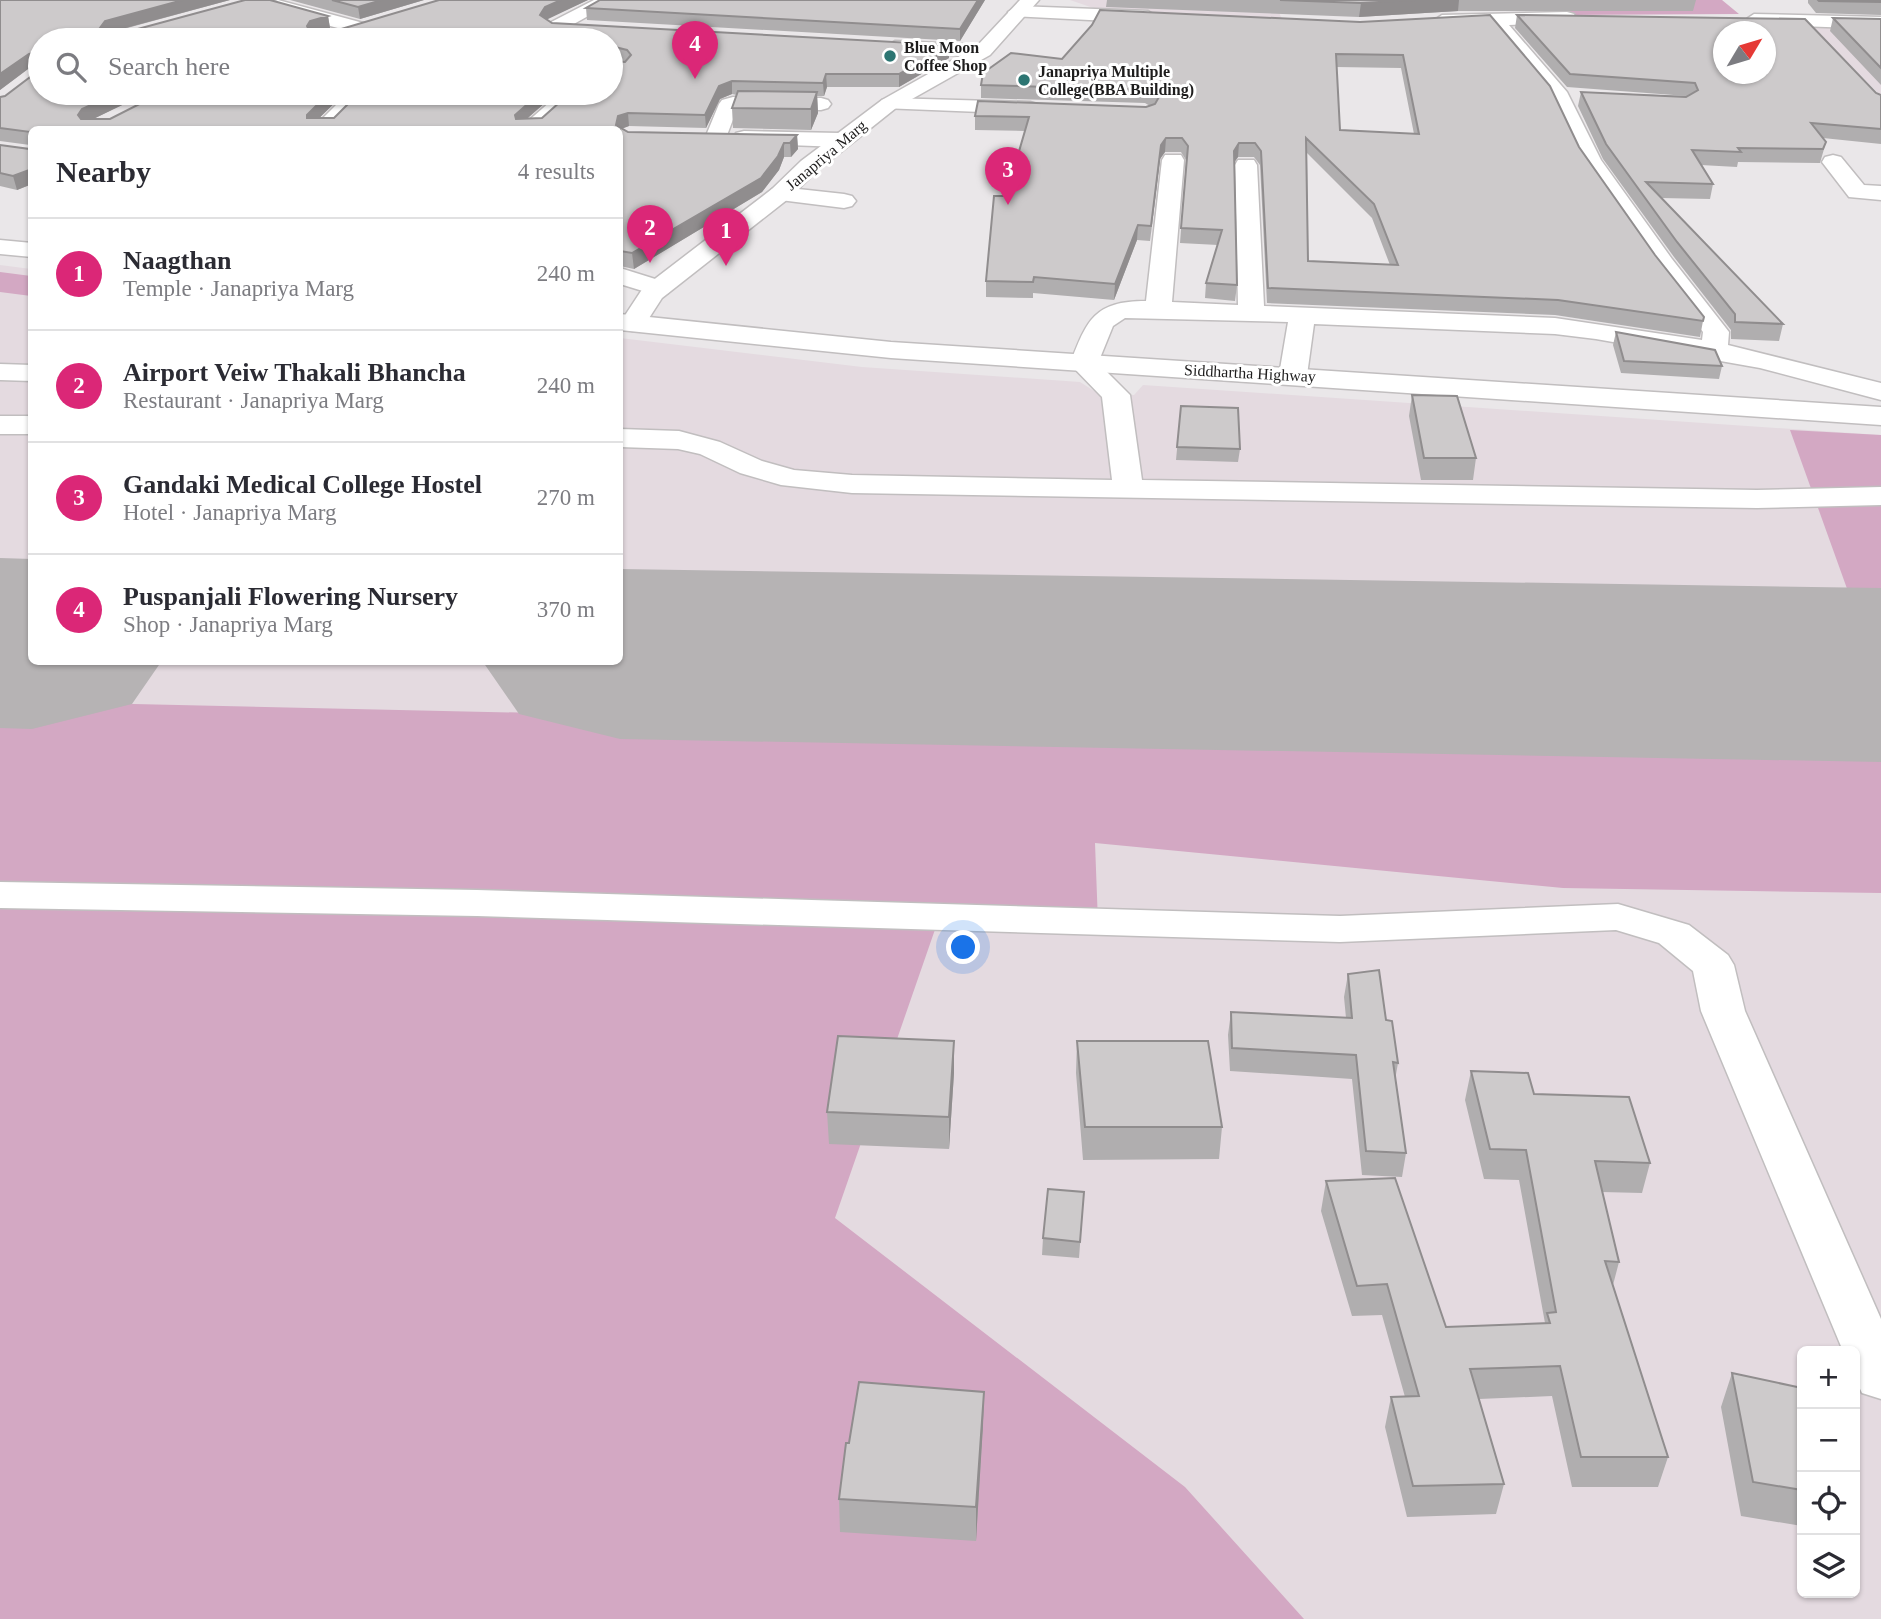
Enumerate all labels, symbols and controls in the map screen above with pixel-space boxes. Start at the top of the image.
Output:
pin: 4 [672,21,718,79]
north arrow [1713,21,1776,84]
search box [28,28,623,105]
place label: Blue Moon Coffee Shop [904,39,987,75]
icon: search [52,48,90,86]
marker: Blue Moon Coffee Shop [882,48,898,64]
text: Search here [108,52,230,81]
place label: Janapriya Multiple College(BBA Building) [1038,63,1194,99]
marker: Janapriya Multiple College(BBA Building) [1016,72,1032,88]
street label: Janapriya Marg [782,116,870,194]
pin: 3 [985,147,1031,205]
text: Nearby [56,155,151,188]
text: 4 results [518,159,595,184]
pin: 2 [627,205,673,263]
pin: 1 [703,208,749,266]
text: Naagthan [123,246,231,275]
text: 1 [73,261,85,286]
text: 240 m [537,261,595,286]
text: Temple · Janapriya Marg [123,276,354,301]
text: Airport Veiw Thakali Bhancha [123,358,466,387]
street label: Siddhartha Highway [1184,361,1316,386]
text: 2 [73,373,85,398]
text: 240 m [537,373,595,398]
text: Restaurant · Janapriya Marg [123,388,384,413]
text: Gandaki Medical College Hostel [123,470,482,499]
text: 3 [73,485,85,510]
text: 270 m [537,485,595,510]
text: Hotel · Janapriya Marg [123,500,337,525]
text: Puspanjali Flowering Nursery [123,582,458,611]
text: 4 [73,597,85,622]
text: 370 m [537,597,595,622]
text: Shop · Janapriya Marg [123,612,333,637]
your location [946,930,980,964]
map controls [1797,1346,1860,1598]
button: + [1797,1346,1860,1409]
button: − [1797,1409,1860,1472]
button: locate [1797,1472,1860,1535]
button: layers [1797,1535,1860,1598]

